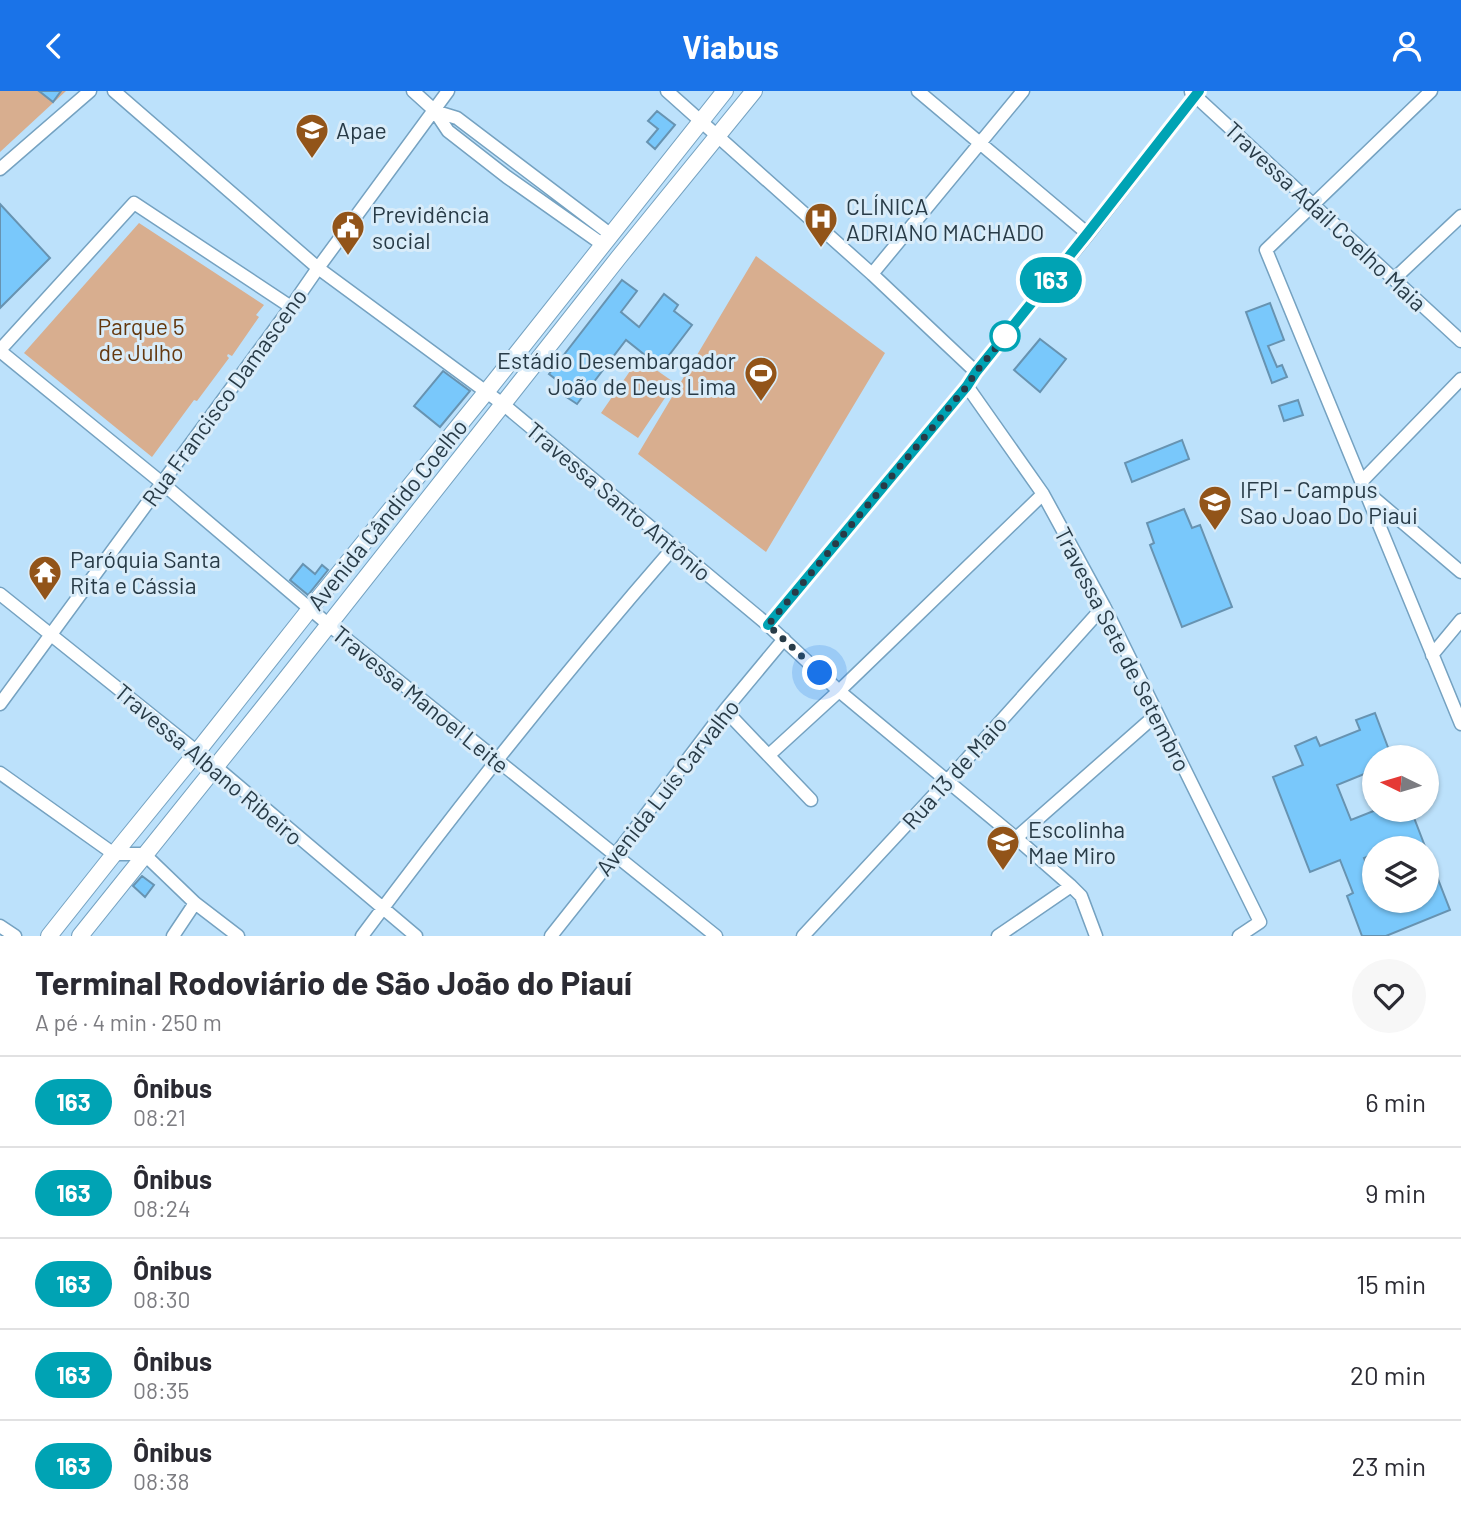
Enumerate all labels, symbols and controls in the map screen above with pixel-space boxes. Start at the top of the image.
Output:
icon: back [35,27,73,65]
text: Viabus [682,27,779,65]
icon: person [1388,27,1426,65]
school or university icon: Apae [293,111,331,160]
street label: Travessa Adail Coelho Maia [1219,115,1433,317]
place label: Apae [336,116,387,144]
place label: CLÍNICA ADRIANO MACHADO [846,192,1044,246]
place label: Previdência social [372,200,489,254]
hospital icon: CLÍNICA ADRIANO MACHADO [802,200,840,249]
public building icon: Previdência social [329,208,367,257]
line badge: 163 [1011,257,1091,303]
text: 163 [1034,265,1068,294]
street label: Rua Francisco Damasceno [136,283,312,511]
park label: Parque 5 de Julho [97,312,185,366]
unlabelled marker [990,321,1020,351]
place label: Estádio Desembargador João de Deus Lima [497,346,737,400]
sports icon: Estádio Desembargador João de Deus Lima [742,354,780,403]
street label: Avenida Cândido Coelho [301,413,473,615]
street label: Travessa Santo Antônio [521,415,717,587]
place label: IFPI - Campus Sao Joao Do Piaui [1240,475,1418,529]
school or university icon: IFPI - Campus Sao Joao Do Piaui [1196,483,1234,532]
street label: Travessa Sete de Setembro [1049,522,1197,776]
place label: Paróquia Santa Rita e Cássia [70,545,221,599]
temple icon: Paróquia Santa Rita e Cássia [26,553,64,602]
street label: Travessa Manoel Leite [327,619,515,779]
your location [802,655,837,690]
street label: Travessa Albano Ribeiro [109,677,309,851]
street label: Avenida Luís Carvalho [589,693,745,881]
street label: Rua 13 de Maio [896,709,1012,835]
north arrow [1362,745,1438,823]
map controls [1362,745,1439,913]
place label: Escolinha Mae Miro [1028,815,1125,869]
school or university icon: Escolinha Mae Miro [984,823,1022,872]
button: layers [1362,836,1439,913]
button: heart [1352,959,1426,1033]
text: Terminal Rodoviário de São João do Piauí [35,962,632,1002]
text: A pé · 4 min · 250 m [35,1008,222,1036]
text: Ônibus [133,1072,212,1103]
text: 6 min [1365,1086,1426,1117]
text: 163 [56,1087,91,1116]
text: 08:21 [133,1103,186,1131]
text: Ônibus [133,1163,212,1194]
text: 9 min [1365,1177,1426,1208]
text: 163 [56,1178,91,1207]
text: 08:24 [133,1194,191,1222]
text: Ônibus [133,1254,212,1285]
text: 15 min [1356,1268,1426,1299]
text: 163 [56,1269,91,1298]
text: 08:30 [133,1285,191,1313]
text: Ônibus [133,1345,212,1376]
text: 20 min [1350,1359,1426,1390]
text: 163 [56,1360,91,1389]
text: 08:35 [133,1376,189,1404]
text: Ônibus [133,1436,212,1467]
text: 23 min [1351,1450,1426,1481]
text: 163 [56,1451,91,1480]
text: 08:38 [133,1467,190,1495]

